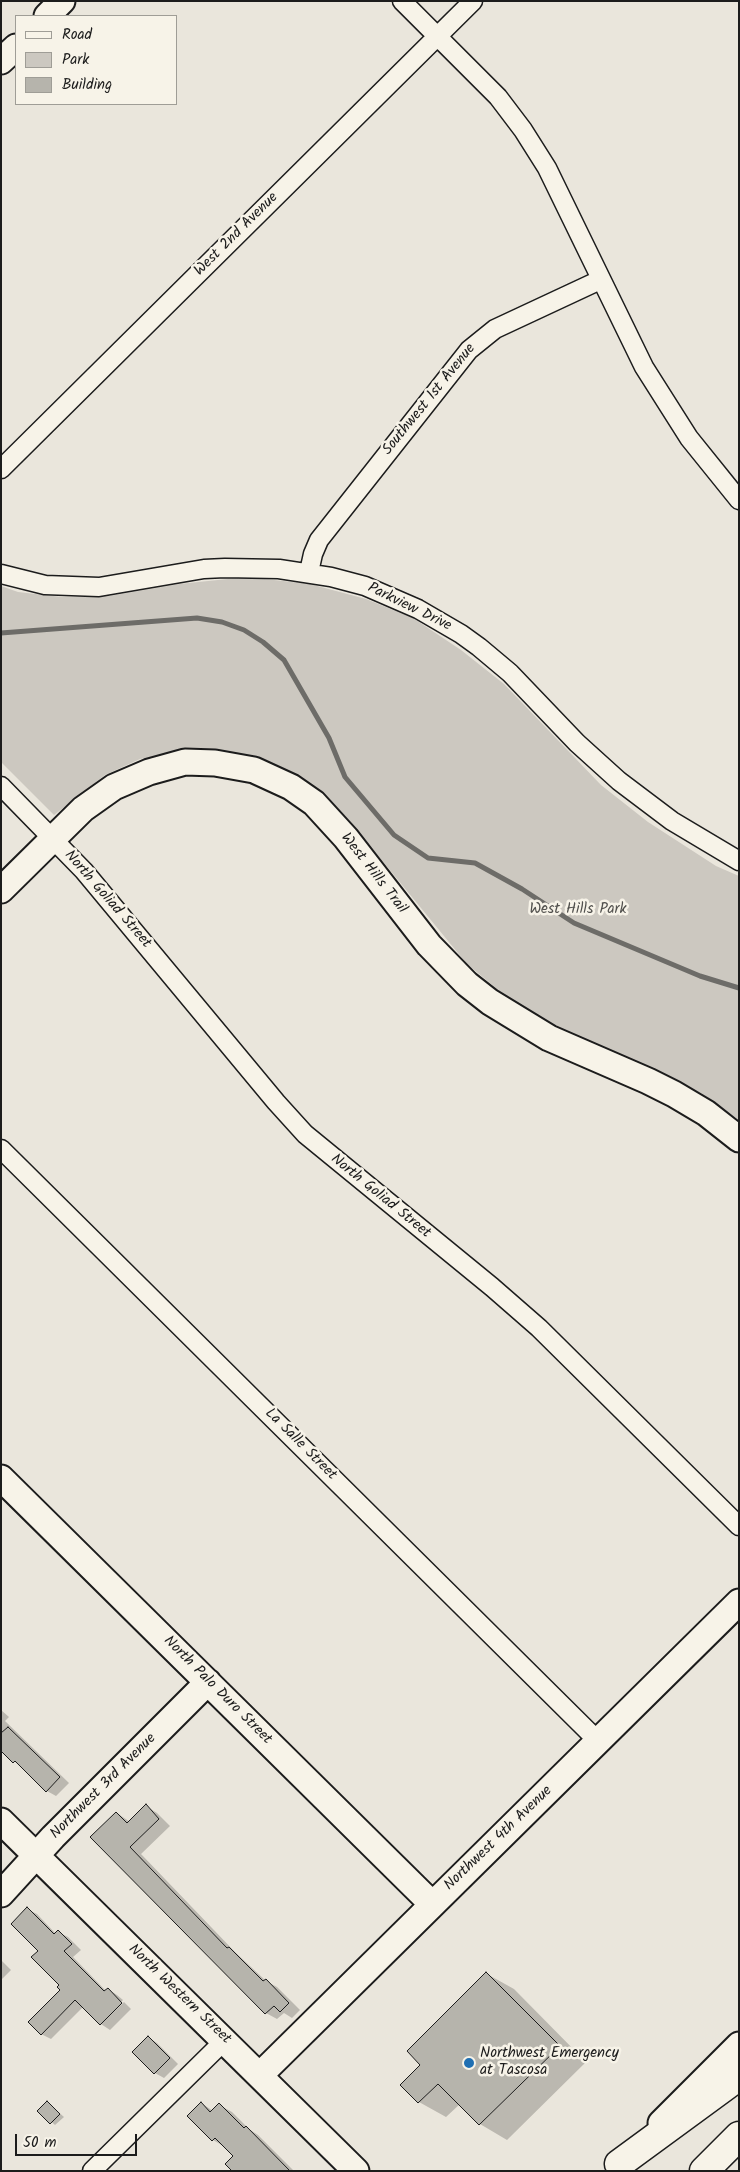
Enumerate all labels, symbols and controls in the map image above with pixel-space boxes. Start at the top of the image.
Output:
legend [15,15,178,105]
text: Road [62,23,92,47]
text: Park [62,48,89,72]
text: Building [62,73,112,97]
street label: West 2nd Avenue [191,189,283,281]
street label: Southwest 1st Avenue [380,341,480,459]
street label: Parkview Drive [364,580,454,636]
street label: West Hills Trail [336,830,410,918]
street label: North Goliad Street [60,847,154,953]
park label: West Hills Park [529,901,627,919]
street label: North Goliad Street [326,1151,434,1243]
street label: La Salle Street [260,1405,340,1485]
street label: North Palo Duro Street [159,1633,275,1749]
street label: Northwest 3rd Avenue [47,1730,161,1844]
street label: Northwest 4th Avenue [441,1783,557,1895]
street label: North Western Street [124,1941,234,2049]
place label: Northwest Emergency at Tascosa [480,2045,619,2080]
marker: Northwest Emergency at Tascosa [462,2056,476,2070]
scale bar [18,2124,140,2156]
text: 50 m [23,2131,57,2155]

